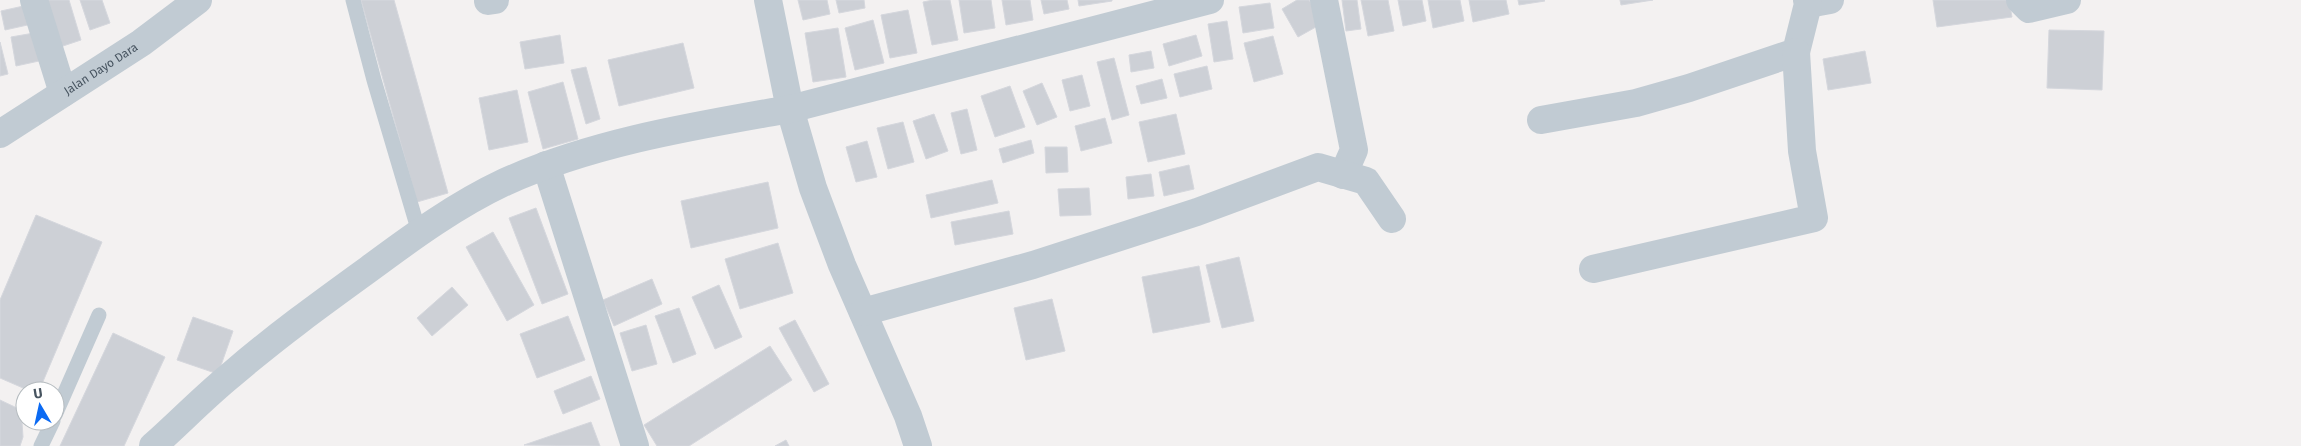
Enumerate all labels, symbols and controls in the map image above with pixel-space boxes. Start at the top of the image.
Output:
street label: Jalan Dayo Dara [61,40,140,98]
north arrow [15,381,65,431]
text: U [32,385,44,403]

